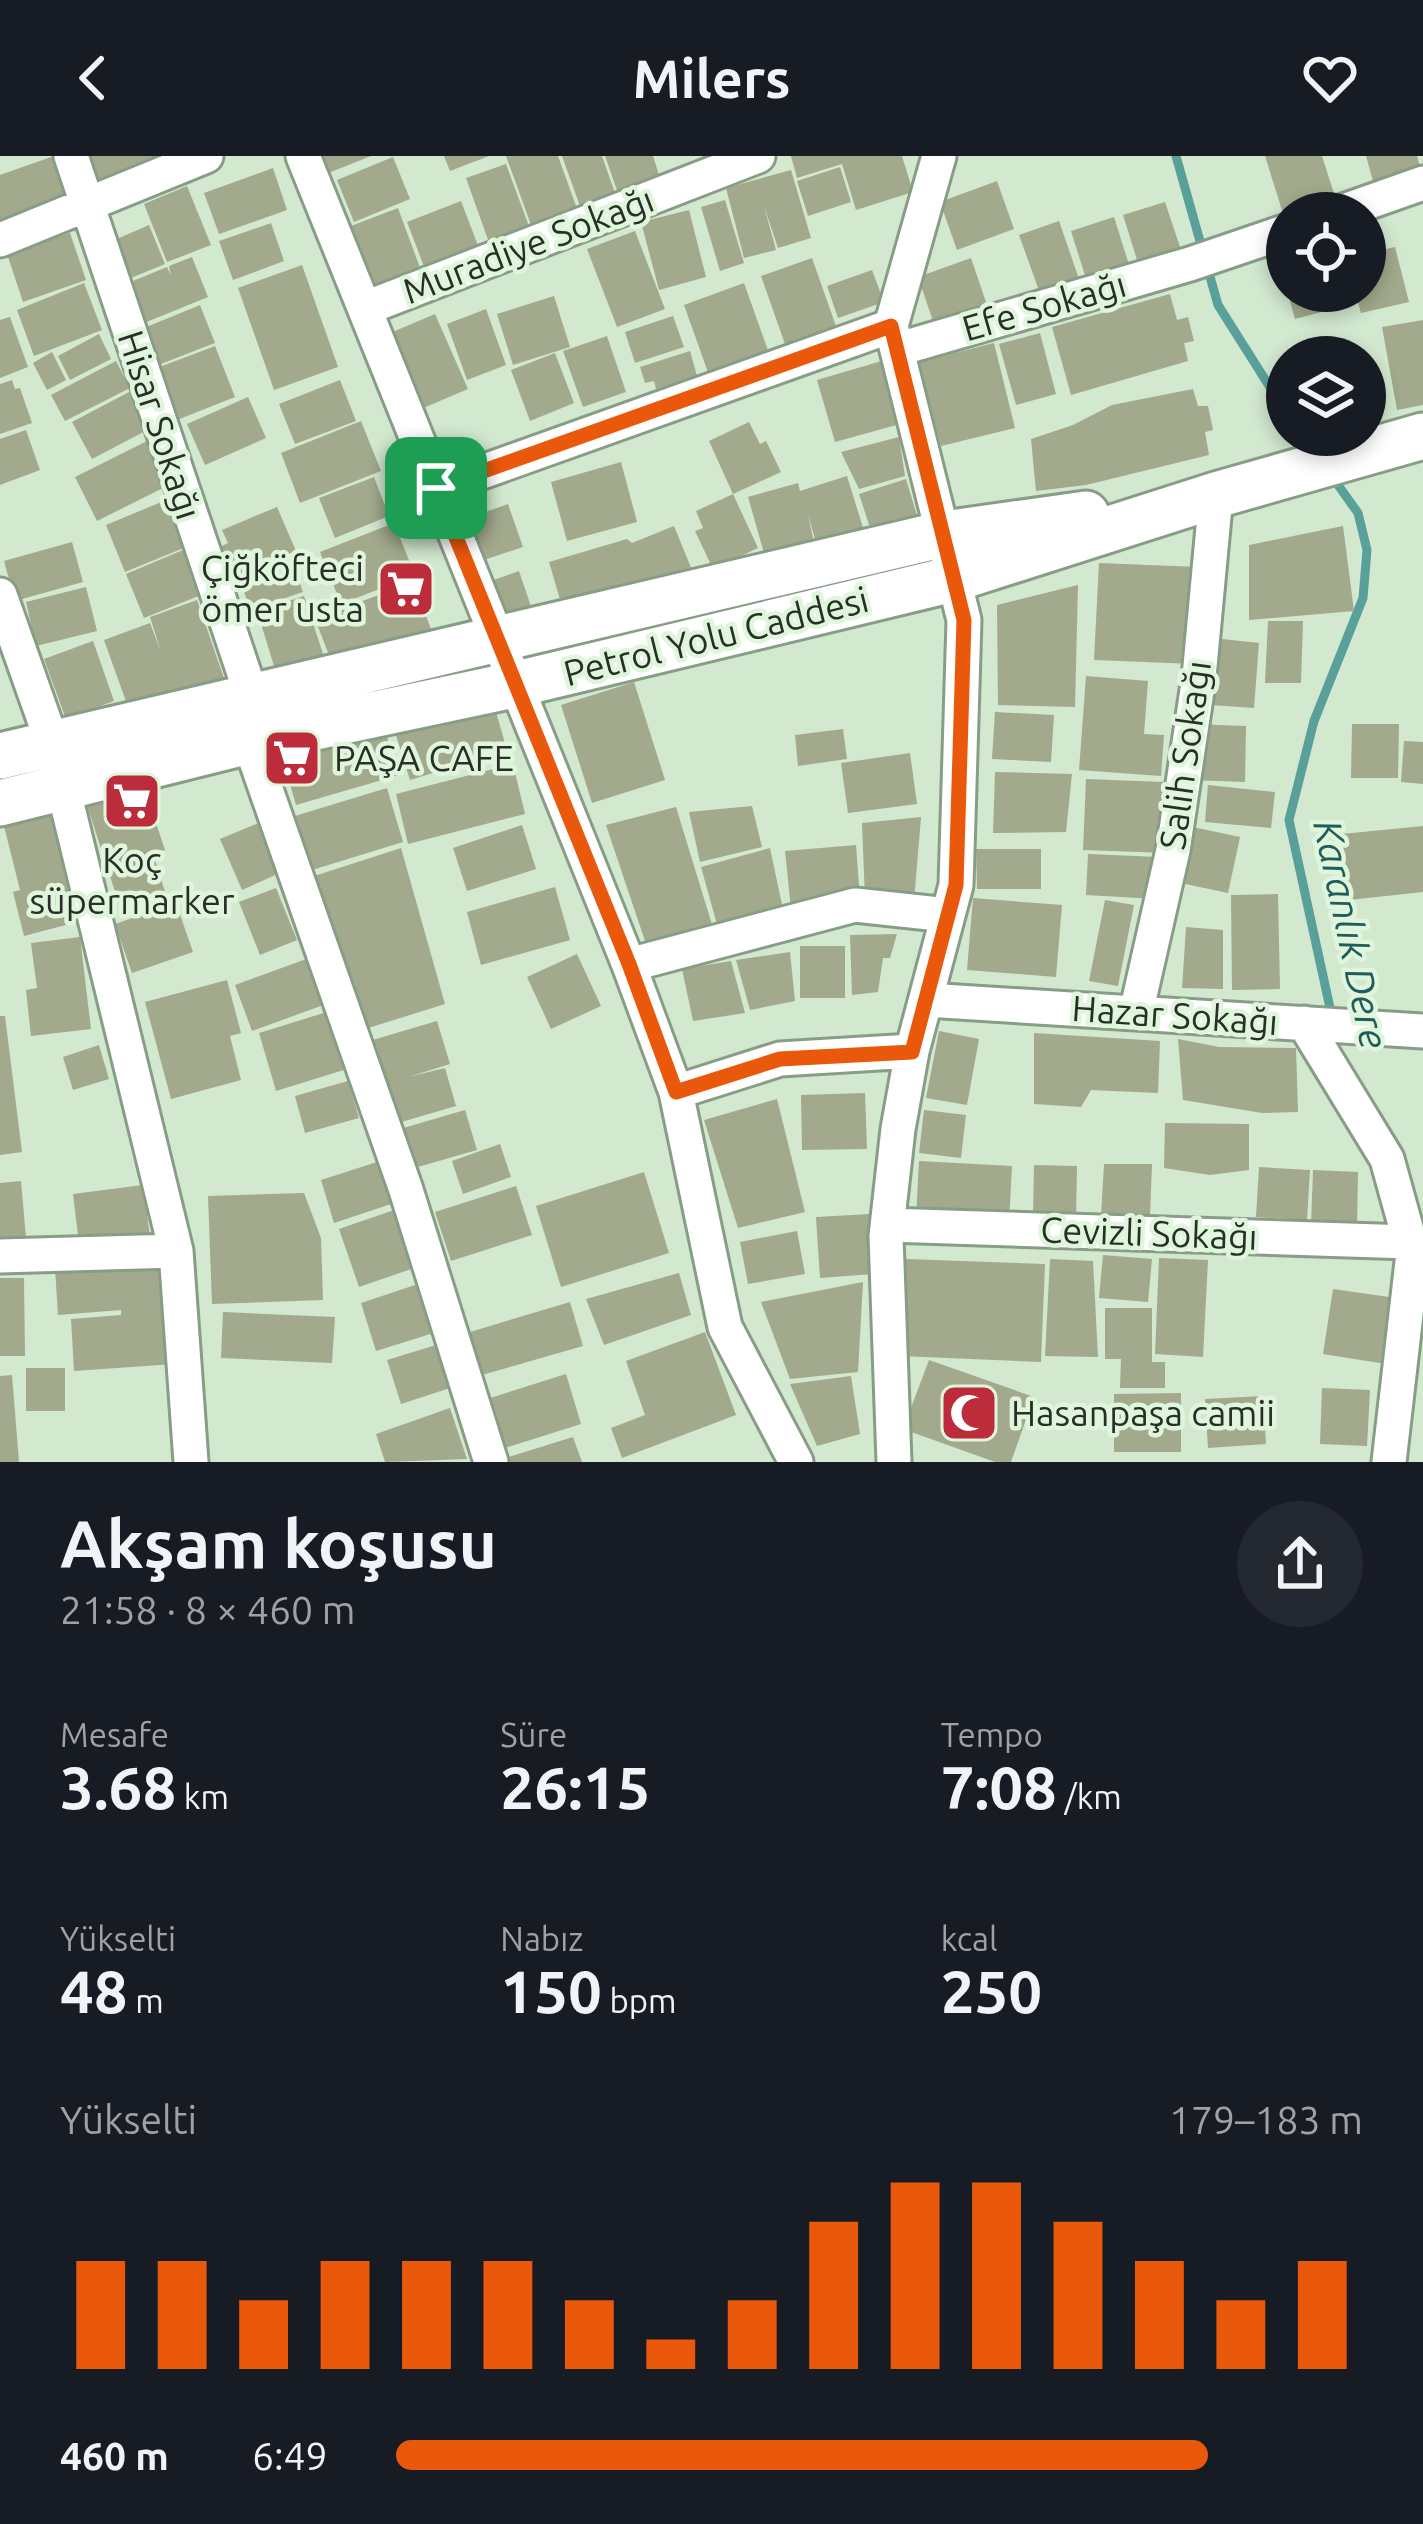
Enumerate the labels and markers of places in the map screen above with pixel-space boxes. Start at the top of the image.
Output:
pin [385,437,487,539]
place label: Çiğköfteci ömer usta [201,547,364,629]
supermarket icon: Çiğköfteci ömer usta [375,558,437,620]
supermarket icon: PAŞA CAFE [261,727,323,789]
place label: PAŞA CAFE [334,737,514,778]
supermarket icon: Koç süpermarker [101,770,163,832]
place label: Koç süpermarker [29,839,235,921]
mosque icon: Hasanpaşa camii [938,1382,1000,1444]
place label: Hasanpaşa camii [1011,1392,1275,1433]

